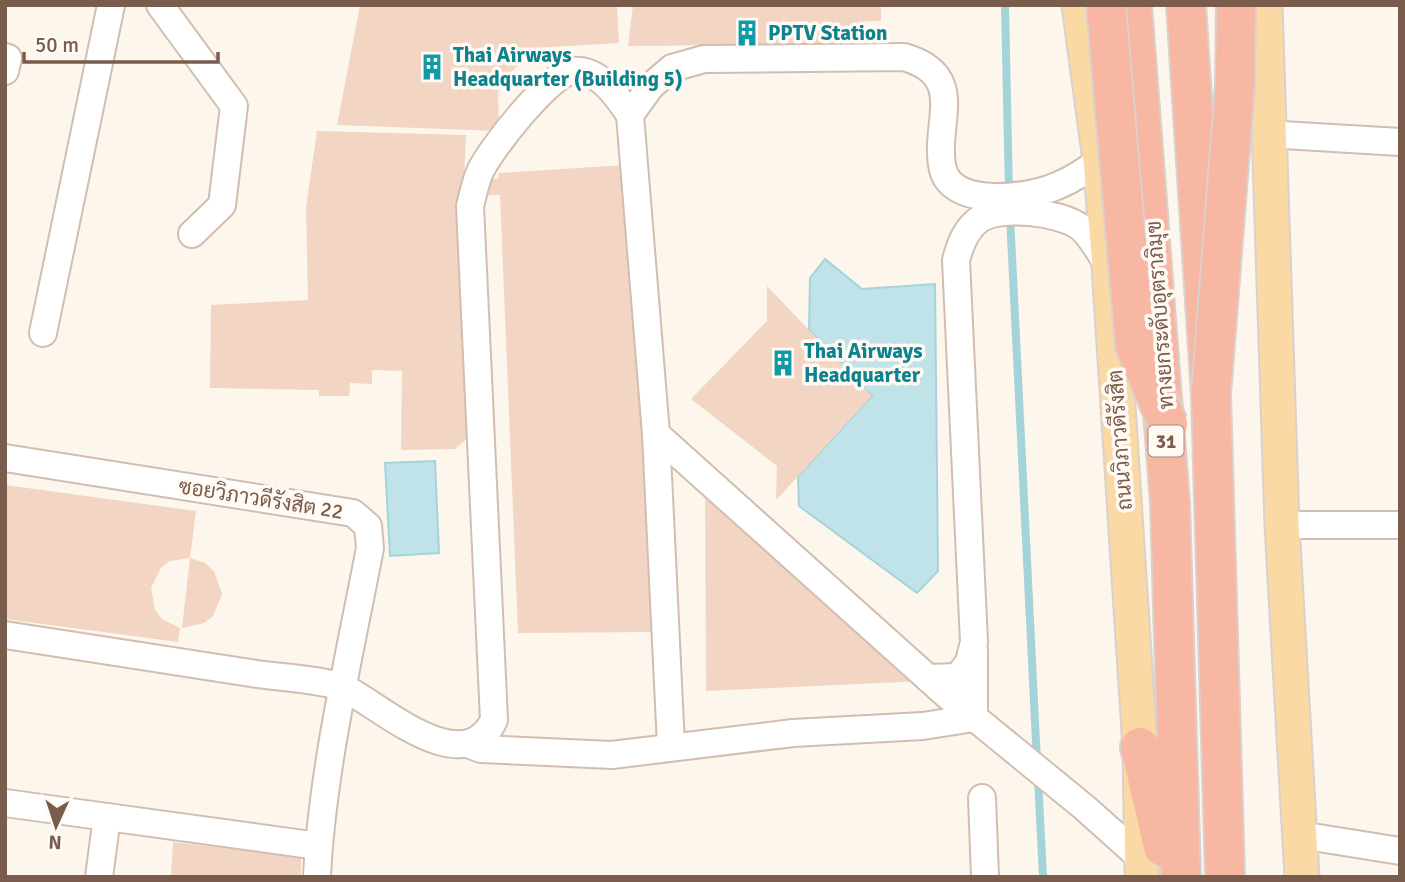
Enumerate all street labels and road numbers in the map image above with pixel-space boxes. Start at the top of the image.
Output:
street label: ทางยกระดับอุตราภิมุข [1140,220,1181,410]
street label: ถนนวิภาวดีรังสิต [1102,369,1138,511]
road number: 31 [1148,426,1184,456]
street label: ซอยวิภาวดีรังสิต 22 [177,473,345,525]

